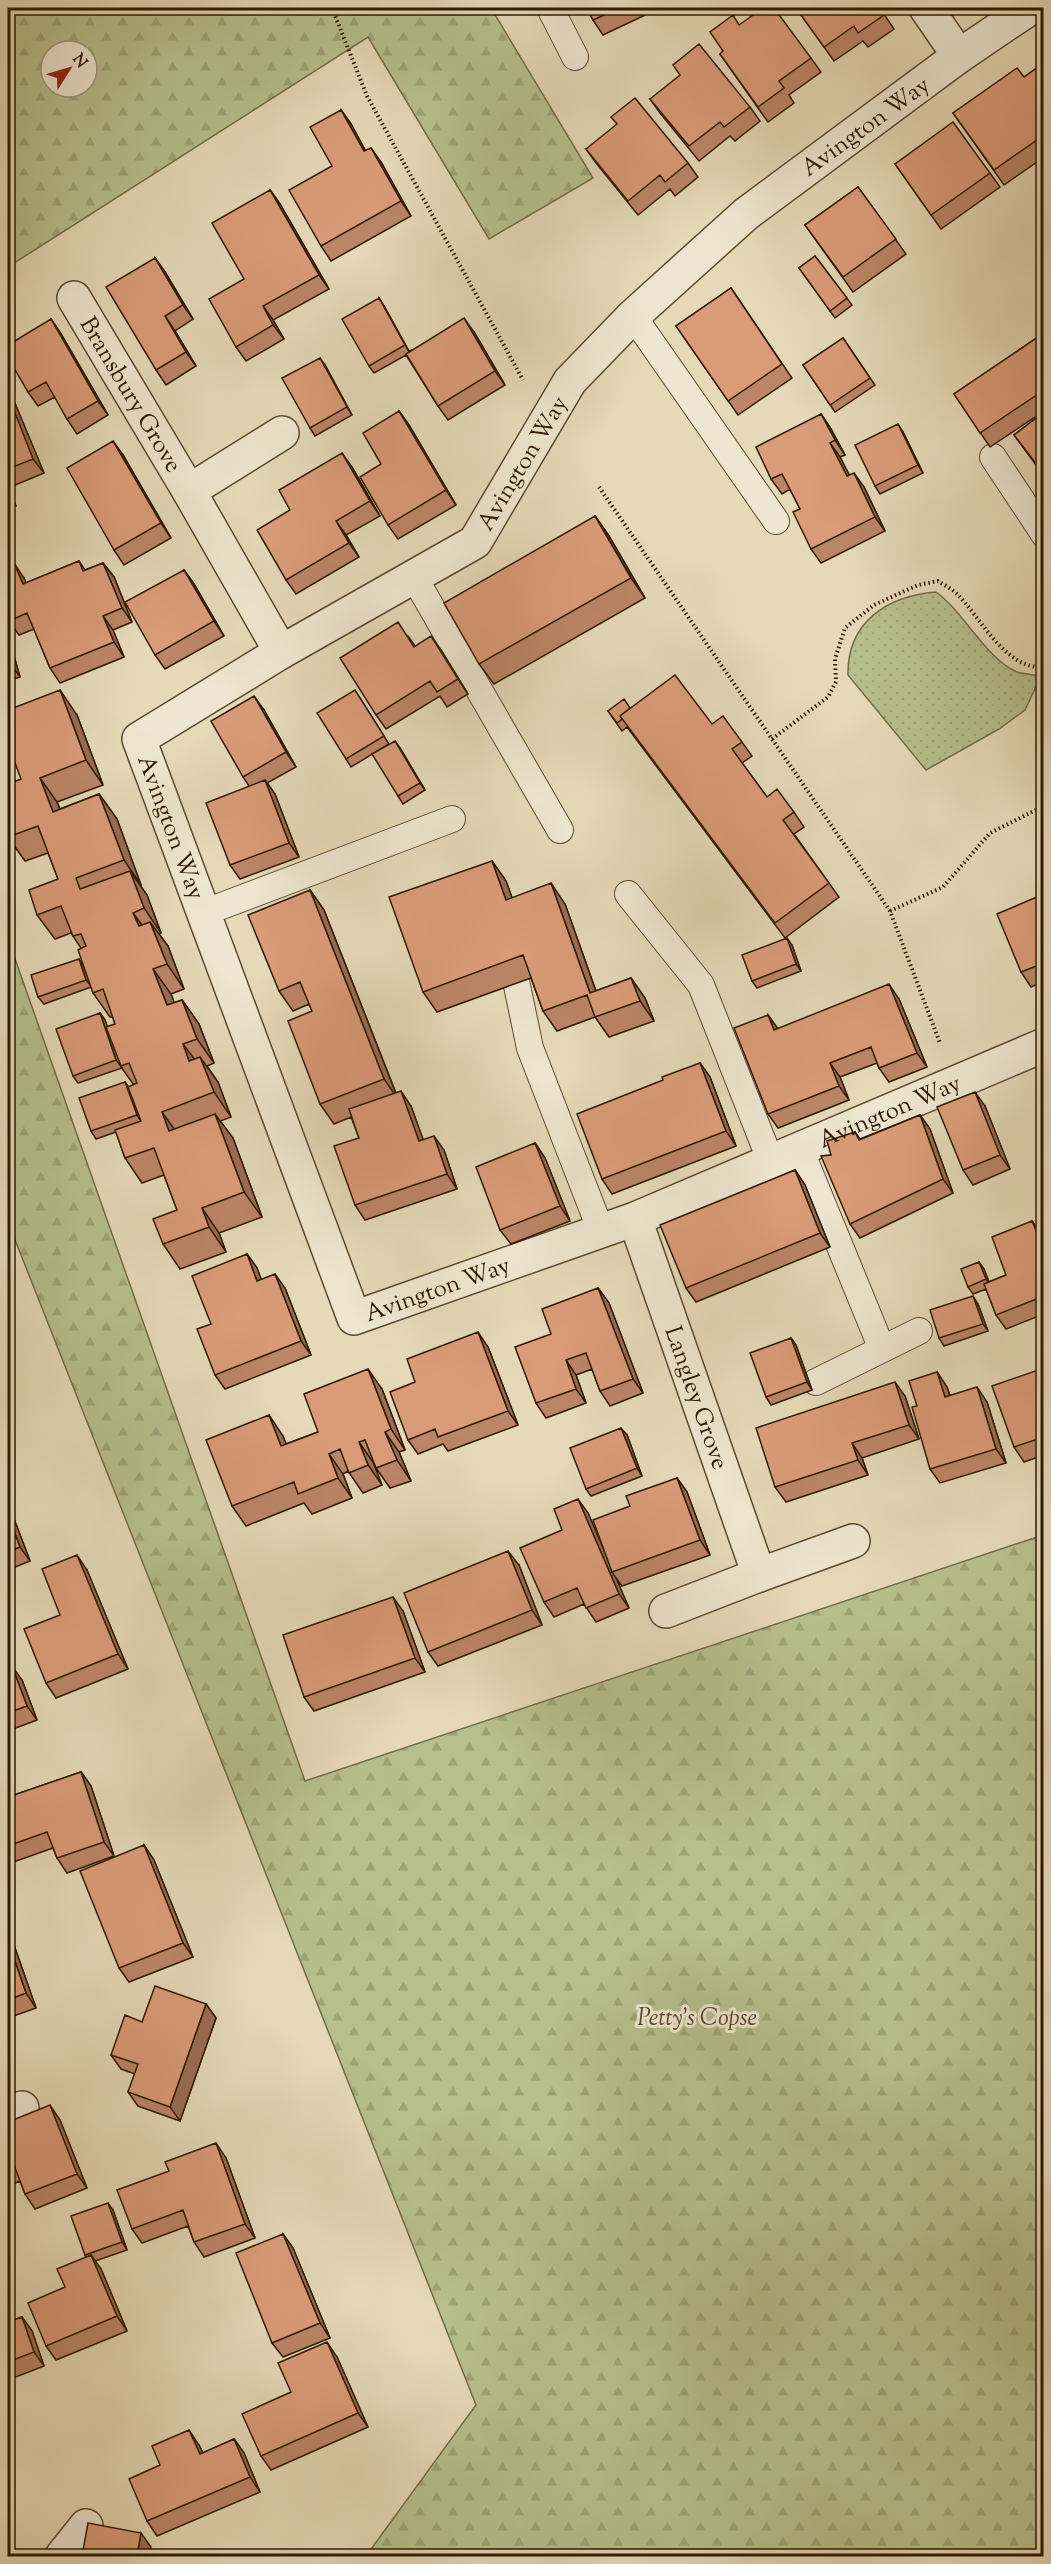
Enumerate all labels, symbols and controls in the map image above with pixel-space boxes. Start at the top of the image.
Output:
north arrow [39,39,99,99]
text: N [66,49,92,74]
street label: Avington Way [795,69,938,186]
street label: Bransbury Grove [70,311,189,479]
street label: Avington Way [470,390,577,538]
street label: Avington Way [127,751,212,905]
street label: Avington Way [813,1067,967,1158]
street label: Avington Way [361,1249,515,1332]
street label: Langley Grove [655,1322,736,1474]
park label: Petty's Copse [637,2002,757,2036]

